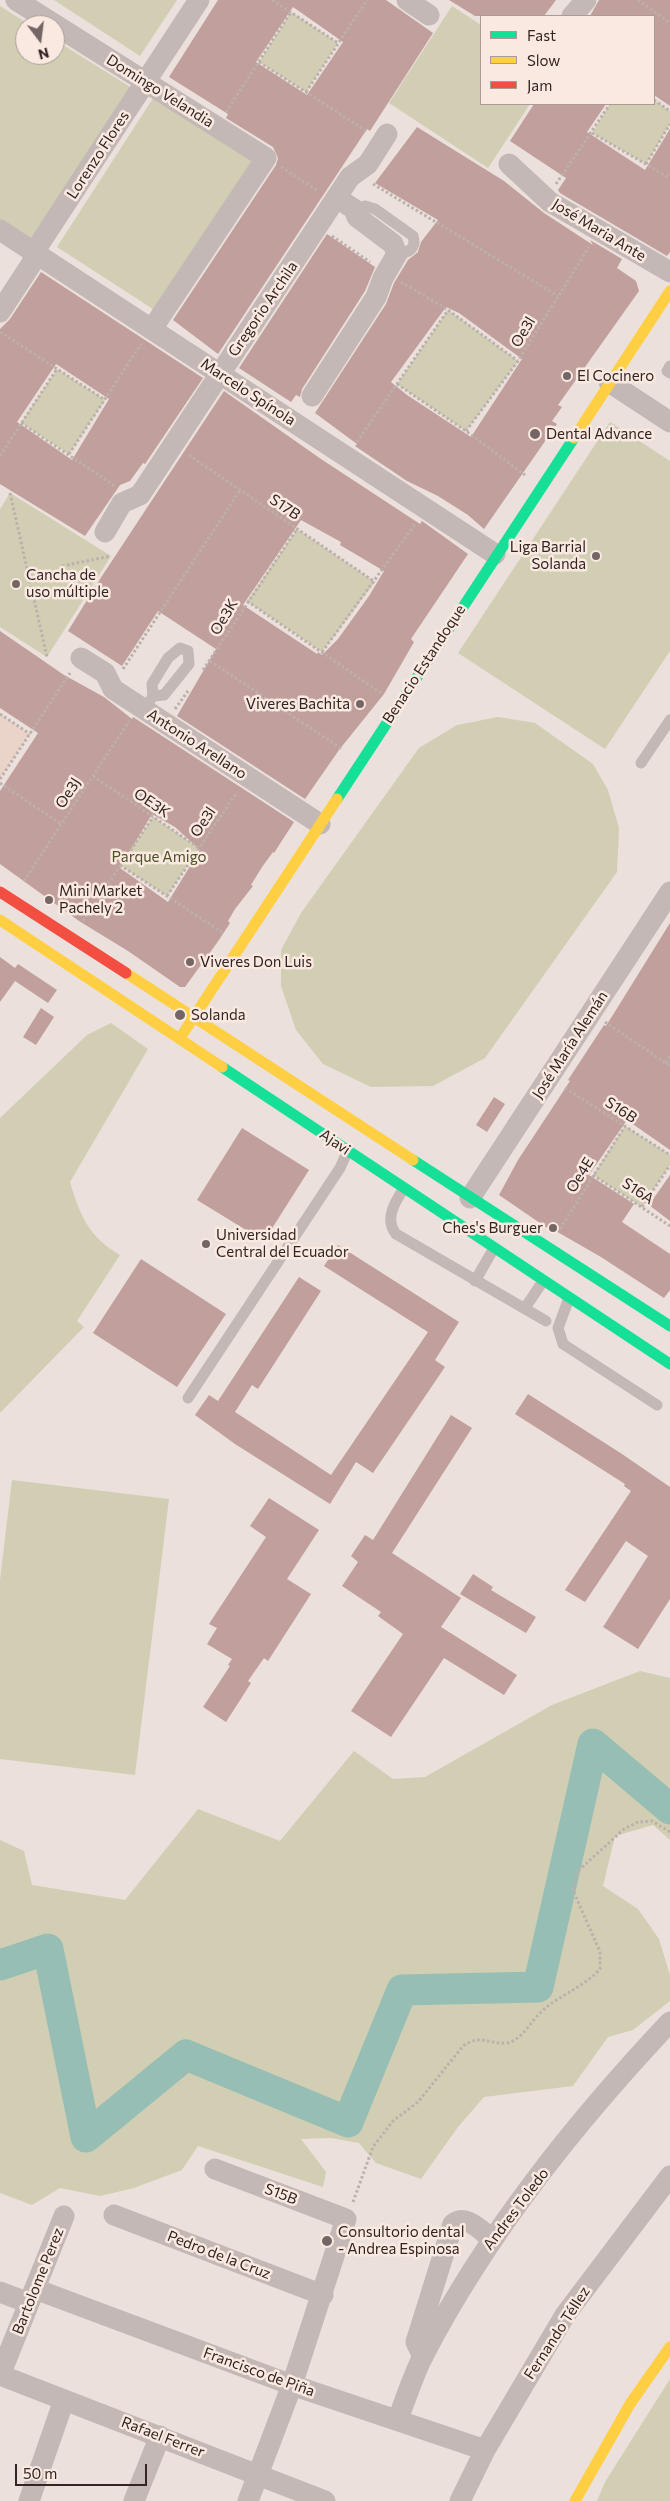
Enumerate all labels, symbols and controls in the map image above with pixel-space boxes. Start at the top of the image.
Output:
north arrow [15,15,65,65]
legend [480,15,655,105]
text: Fast [527,26,556,44]
text: N [36,44,51,64]
street label: Domingo Velandia [103,51,217,131]
text: Slow [527,51,560,69]
text: Jam [527,76,552,94]
street label: Lorenzo Flores [63,108,133,202]
street label: José Maria Ante [549,195,649,265]
street label: Gregorio Archila [225,258,301,360]
street label: Oe3l [507,313,539,351]
street label: Marcelo Spínola [197,355,299,429]
place label: El Cocinero [577,367,654,385]
marker: El Cocinero [561,370,573,382]
place label: Dental Advance [546,425,652,443]
marker: Dental Advance [528,427,542,441]
street label: S17B [266,490,304,524]
place label: Liga Barrial Solanda [510,538,586,573]
marker: Liga Barrial Solanda [590,550,602,562]
place label: Cancha de uso múltiple [26,566,109,601]
marker: Cancha de uso múltiple [10,578,22,590]
street label: Oe3K [206,596,242,638]
street label: Benacio Estandoque [379,601,469,727]
place label: Viveres Bachita [246,695,350,713]
marker: Viveres Bachita [354,698,366,710]
street label: Antonio Arellano [144,705,250,783]
street label: Oe3J [51,774,85,812]
street label: OE3K [130,784,174,822]
street label: Oe3l [186,803,220,841]
park label: Parque Amigo [111,848,207,866]
place label: Mini Market Pachely 2 [59,882,142,917]
marker: Mini Market Pachely 2 [43,894,55,906]
place label: Viveres Don Luis [200,953,312,971]
marker: Viveres Don Luis [184,956,196,968]
street label: José María Alemán [528,988,612,1102]
place label: Solanda [191,1006,246,1024]
marker: Solanda [173,1008,187,1022]
street label: S16B [602,1093,640,1127]
street label: Ajavi [316,1125,354,1159]
street label: Oe4E [562,1154,598,1196]
street label: S16A [619,1174,657,1208]
place label: Ches's Burguer [442,1219,543,1237]
marker: Ches's Burguer [547,1222,559,1234]
place label: Universidad Central del Ecuador [216,1226,349,1261]
marker: Universidad Central del Ecuador [200,1238,212,1250]
street label: Andres Toledo [479,2165,553,2253]
street label: S15B [262,2180,300,2208]
place label: Consultorio dental - Andrea Espinosa [338,2223,465,2258]
street label: Bartolome Perez [8,2225,68,2337]
street label: Pedro de la Cruz [165,2227,273,2283]
marker: Consultorio dental - Andrea Espinosa [320,2234,334,2248]
street label: Fernando Téllez [520,2283,594,2383]
street label: Francisco de Piña [201,2344,317,2400]
street label: Rafael Ferrer [119,2413,207,2461]
scale bar [18,2454,150,2486]
text: 50 m [23,2464,57,2482]

